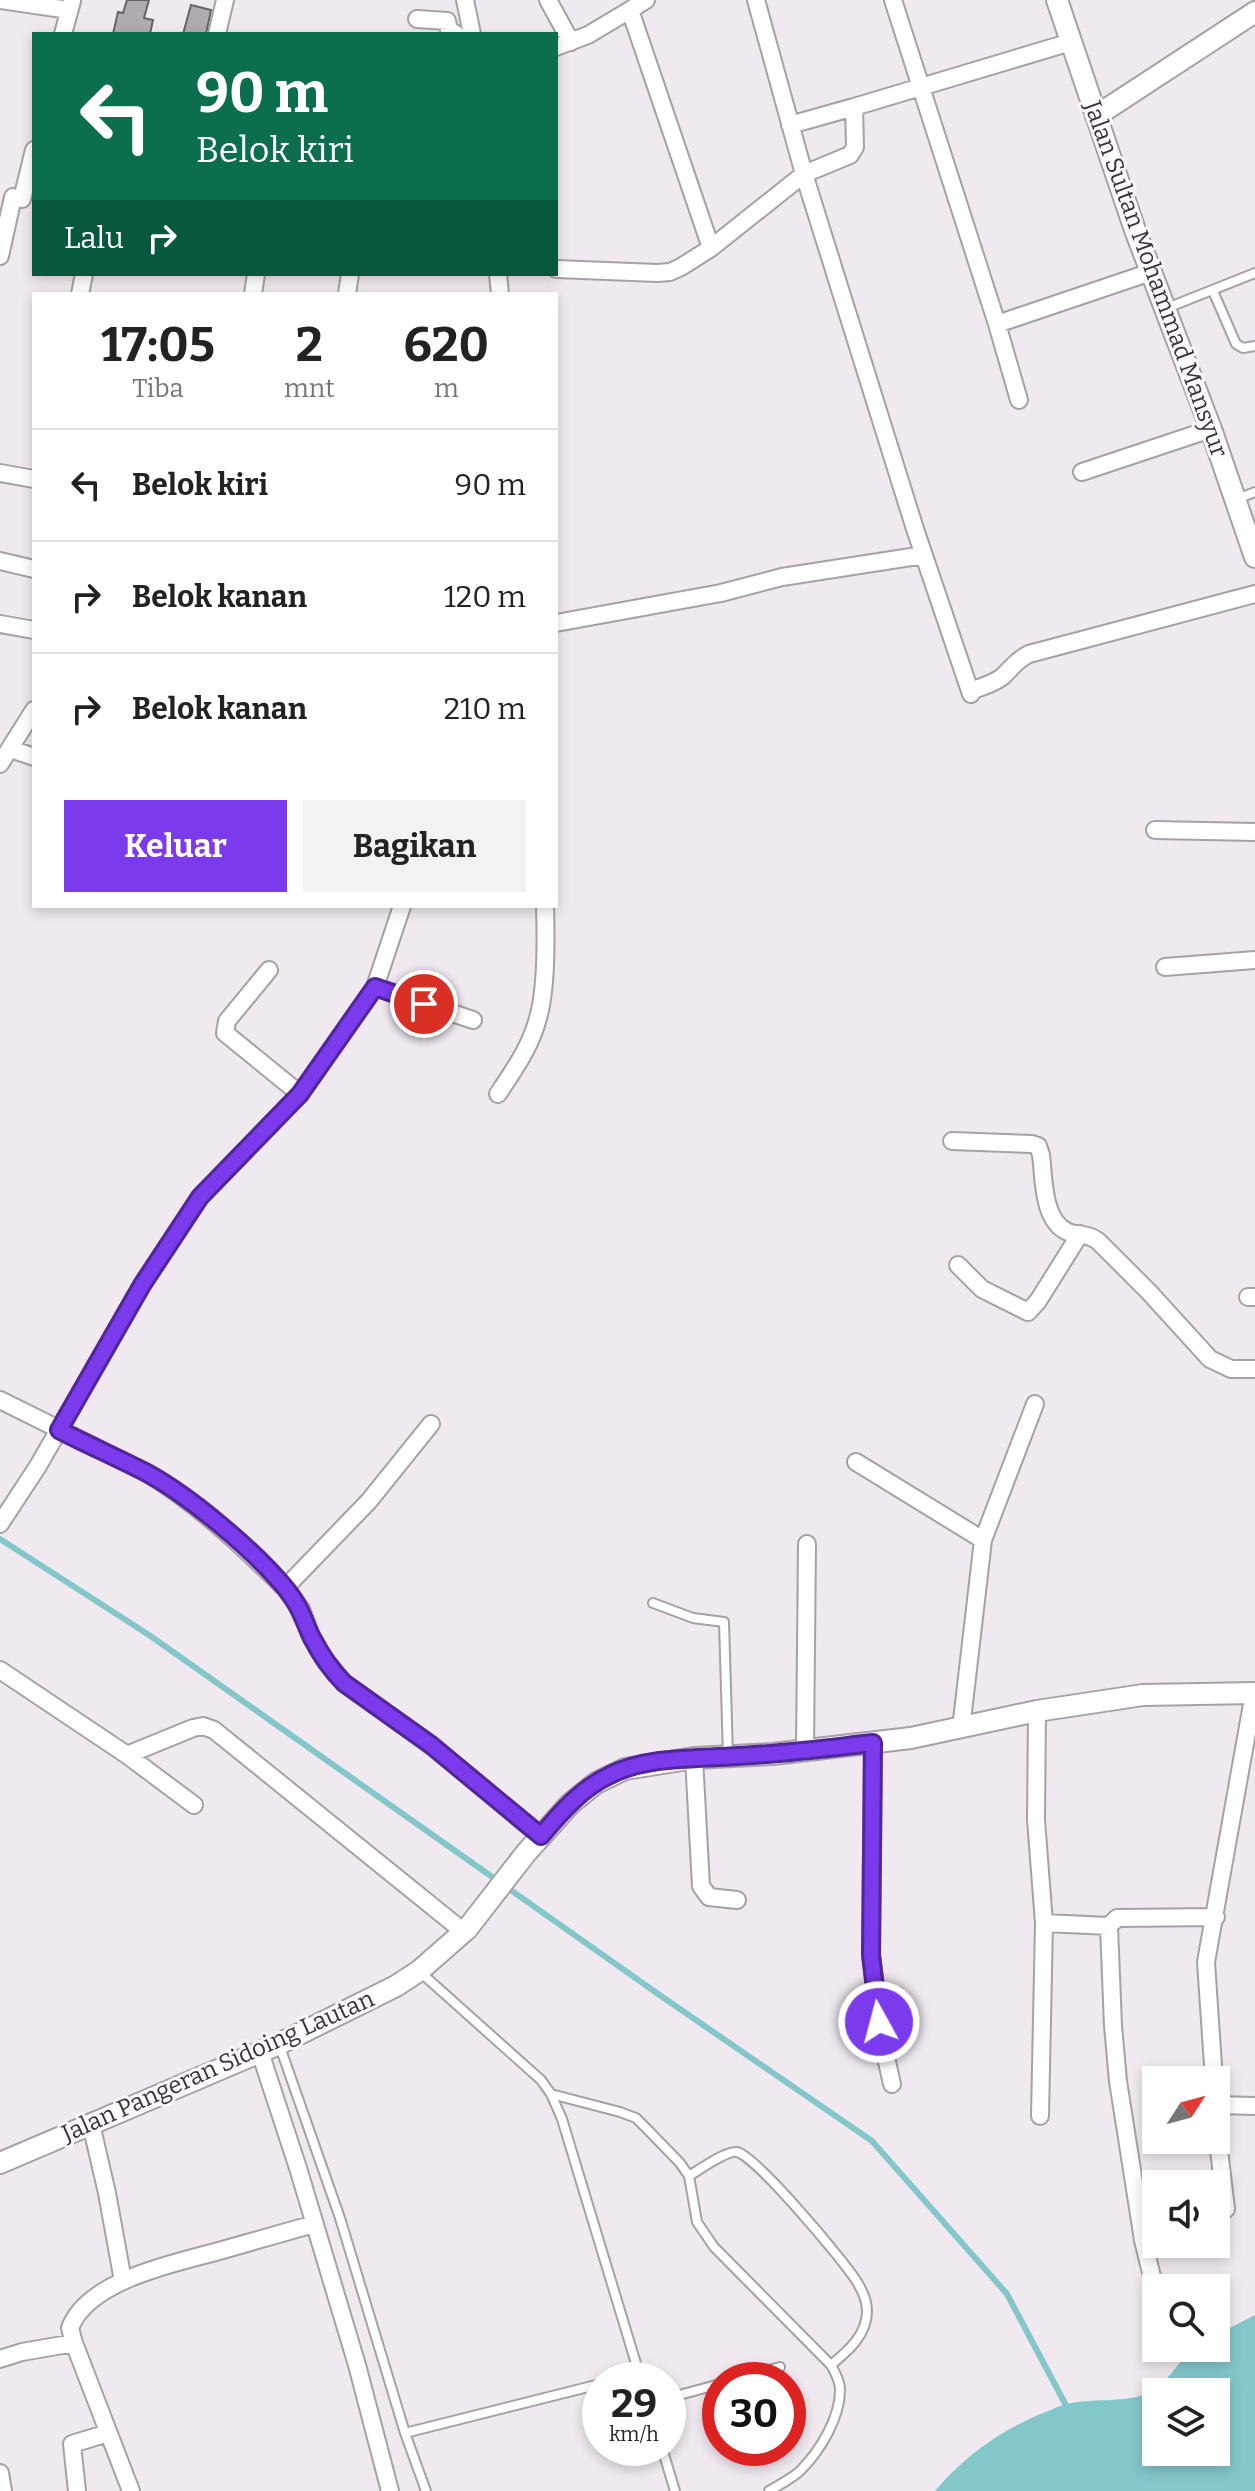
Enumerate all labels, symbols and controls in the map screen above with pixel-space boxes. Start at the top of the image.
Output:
text: 90 m [196,60,328,127]
icon: left [64,64,168,168]
street label: Jalan Sultan Mohammad Mansyur [1078,96,1234,461]
text: Belok kiri [196,128,354,172]
icon: right [140,216,184,260]
text: Lalu [64,220,124,256]
text: 17:05 [101,316,215,374]
text: 2 [296,316,323,374]
text: 620 [404,316,489,374]
text: Tiba [132,373,184,404]
text: mnt [284,373,335,404]
text: m [434,373,459,404]
icon: left [64,463,108,507]
text: Belok kiri [132,467,268,503]
text: 90 m [455,467,526,503]
icon: right [64,575,108,619]
text: Belok kanan [132,579,307,615]
text: 120 m [444,579,526,615]
icon: right [64,687,108,731]
text: Belok kanan [132,691,307,727]
text: 210 m [444,691,526,727]
button: Keluar [64,800,287,892]
button: Bagikan [303,800,526,892]
pin [390,970,458,1038]
icon: arrive [402,982,446,1026]
position arrow [837,1980,921,2064]
street label: Jalan Pangeran Sidoing Lautan [57,1984,378,2148]
north arrow [1142,2066,1230,2154]
map controls [1142,2066,1230,2466]
button: sound [1142,2170,1230,2258]
button: search [1142,2274,1230,2362]
speed limit sign: 30 [702,2362,806,2466]
button: layers [1142,2378,1230,2466]
text: 29 [611,2380,657,2428]
text: km/h [609,2422,659,2446]

